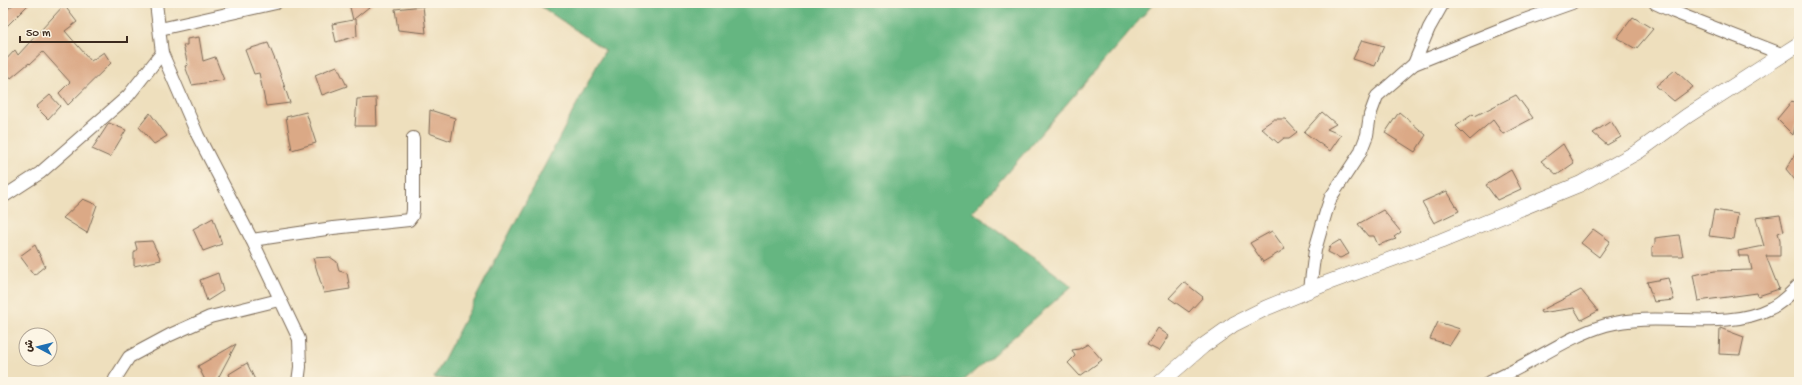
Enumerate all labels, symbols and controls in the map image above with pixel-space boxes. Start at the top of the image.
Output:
scale bar [20,18,127,44]
text: 50 m [26,27,51,41]
north arrow [18,327,58,367]
text: ش [23,339,37,353]

